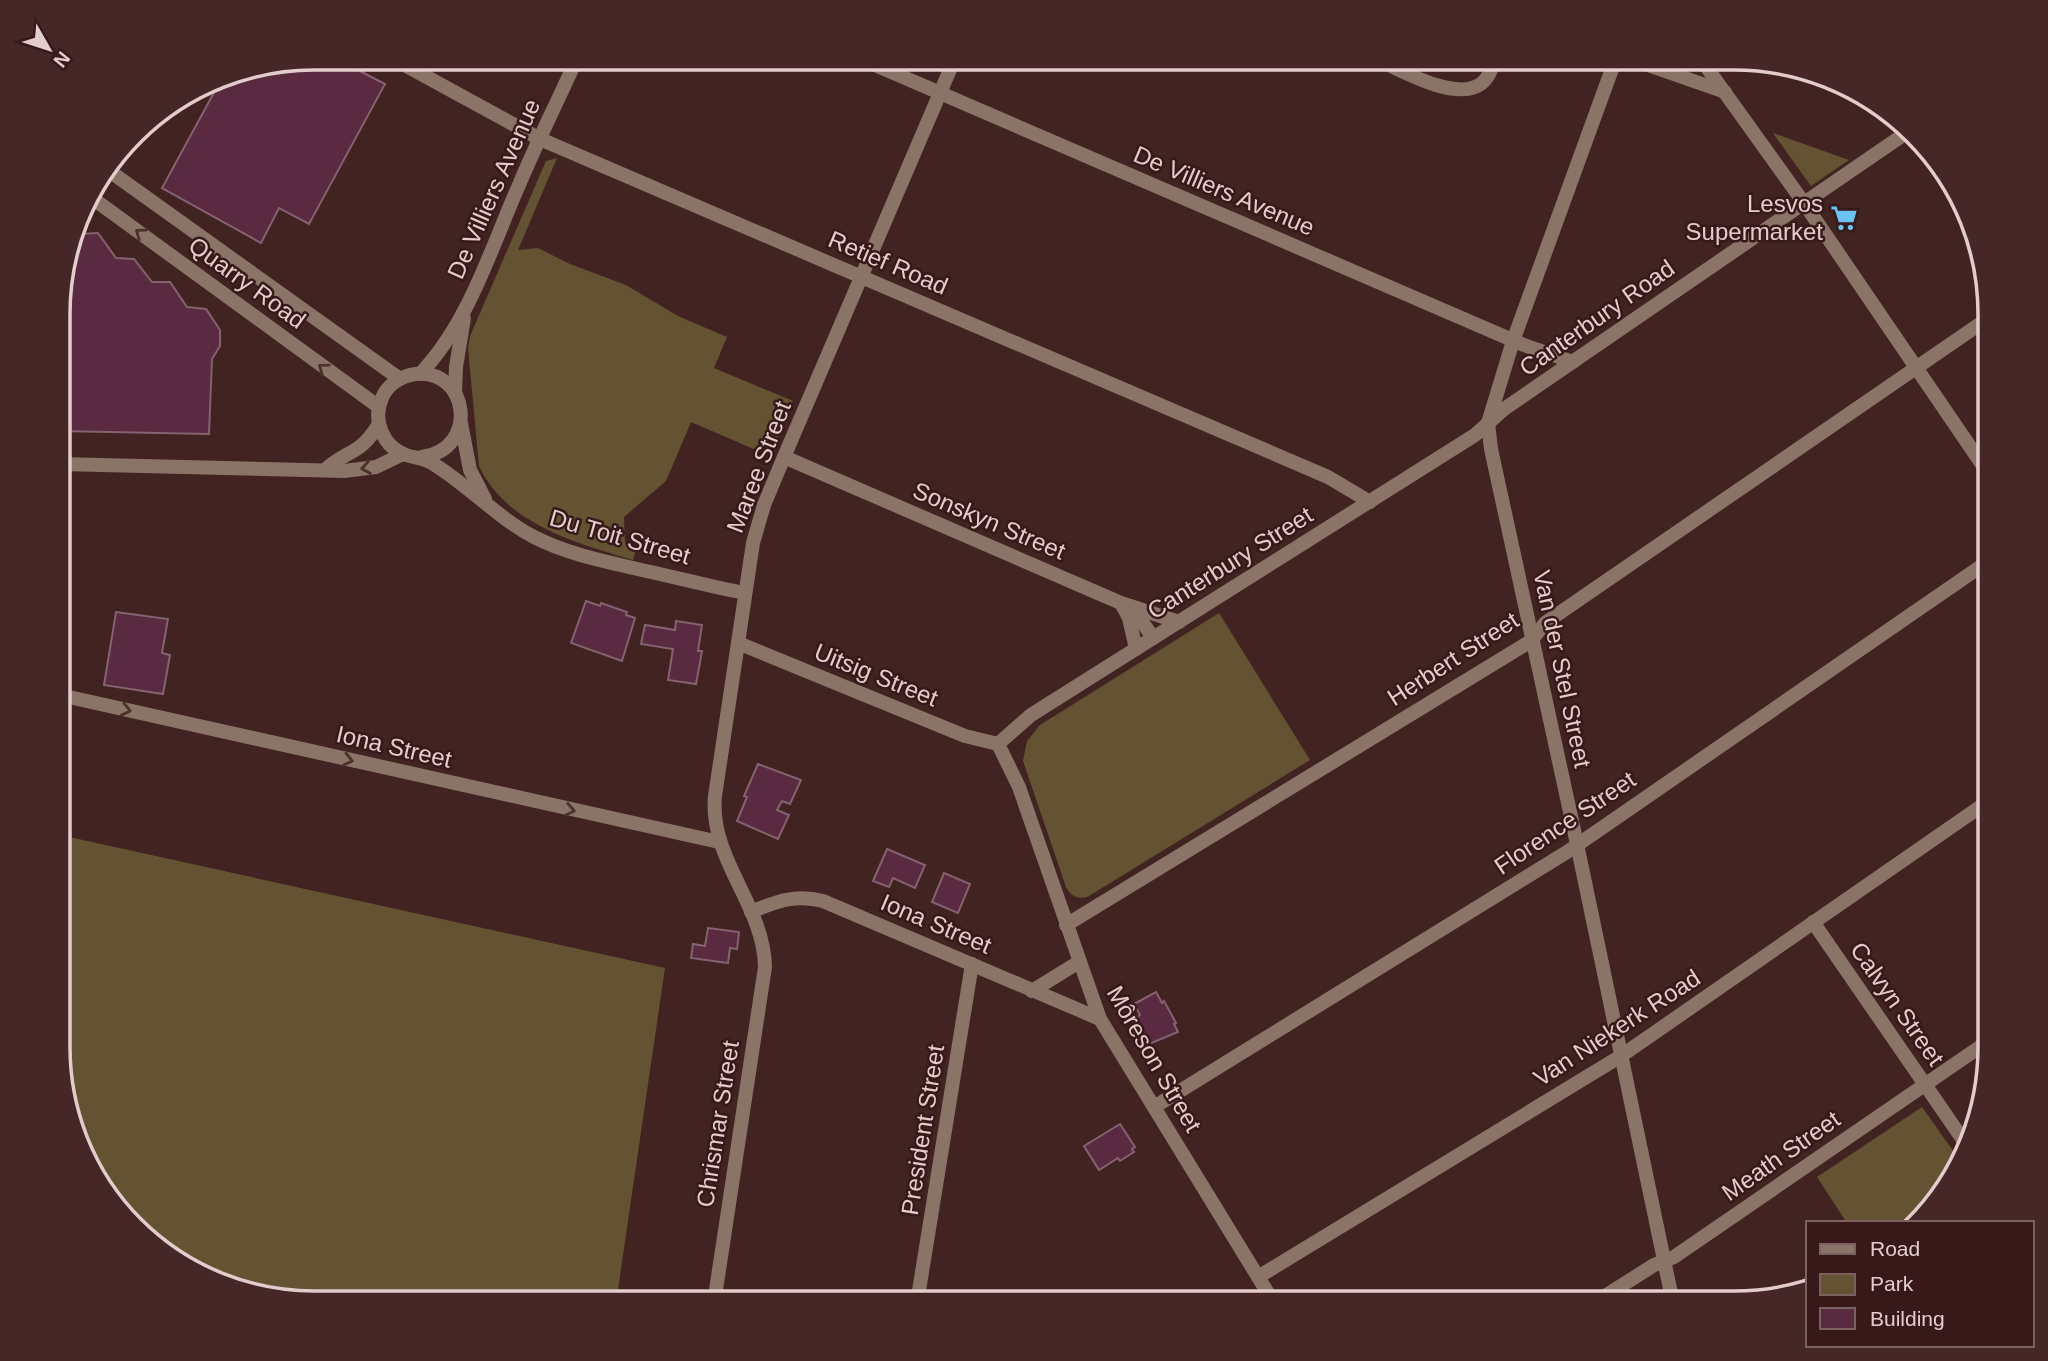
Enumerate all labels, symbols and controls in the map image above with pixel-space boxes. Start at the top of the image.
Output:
north arrow [14,14,84,84]
text: N [49,47,74,71]
street label: De Villiers Avenue [442,95,545,283]
street label: De Villiers Avenue [1130,140,1319,241]
place label: Lesvos Supermarket [1686,190,1823,245]
supermarket icon: Lesvos Supermarket [1829,203,1859,233]
street label: Retief Road [825,225,952,300]
one-way arrow [135,229,148,241]
street label: Quarry Road [184,231,311,334]
street label: Canterbury Road [1514,254,1679,381]
one-way arrow [318,364,331,376]
street label: Maree Street [721,397,796,536]
one-way arrow [360,460,372,475]
street label: Sonskyn Street [909,476,1070,565]
street label: Canterbury Street [1142,501,1317,624]
street label: Du Toit Street [547,504,694,570]
street label: Van der Stel Street [1528,568,1597,770]
street label: Herbert Street [1382,606,1524,711]
street label: Uitsig Street [811,638,942,712]
one-way arrow [120,701,132,716]
street label: Iona Street [334,720,455,773]
one-way arrow [342,751,354,766]
street label: Florence Street [1489,765,1641,880]
one-way arrow [564,801,576,816]
street label: Iona Street [877,888,996,959]
street label: Calvyn Street [1845,937,1950,1071]
street label: Van Niekerk Road [1528,964,1705,1091]
street label: Môreson Street [1102,981,1207,1137]
street label: Chrismar Street [691,1039,744,1209]
street label: President Street [896,1042,949,1217]
street label: Meath Street [1717,1105,1845,1206]
legend [1806,1221,2034,1347]
text: Road [1870,1237,1920,1260]
text: Park [1870,1272,1914,1295]
text: Building [1870,1307,1945,1330]

